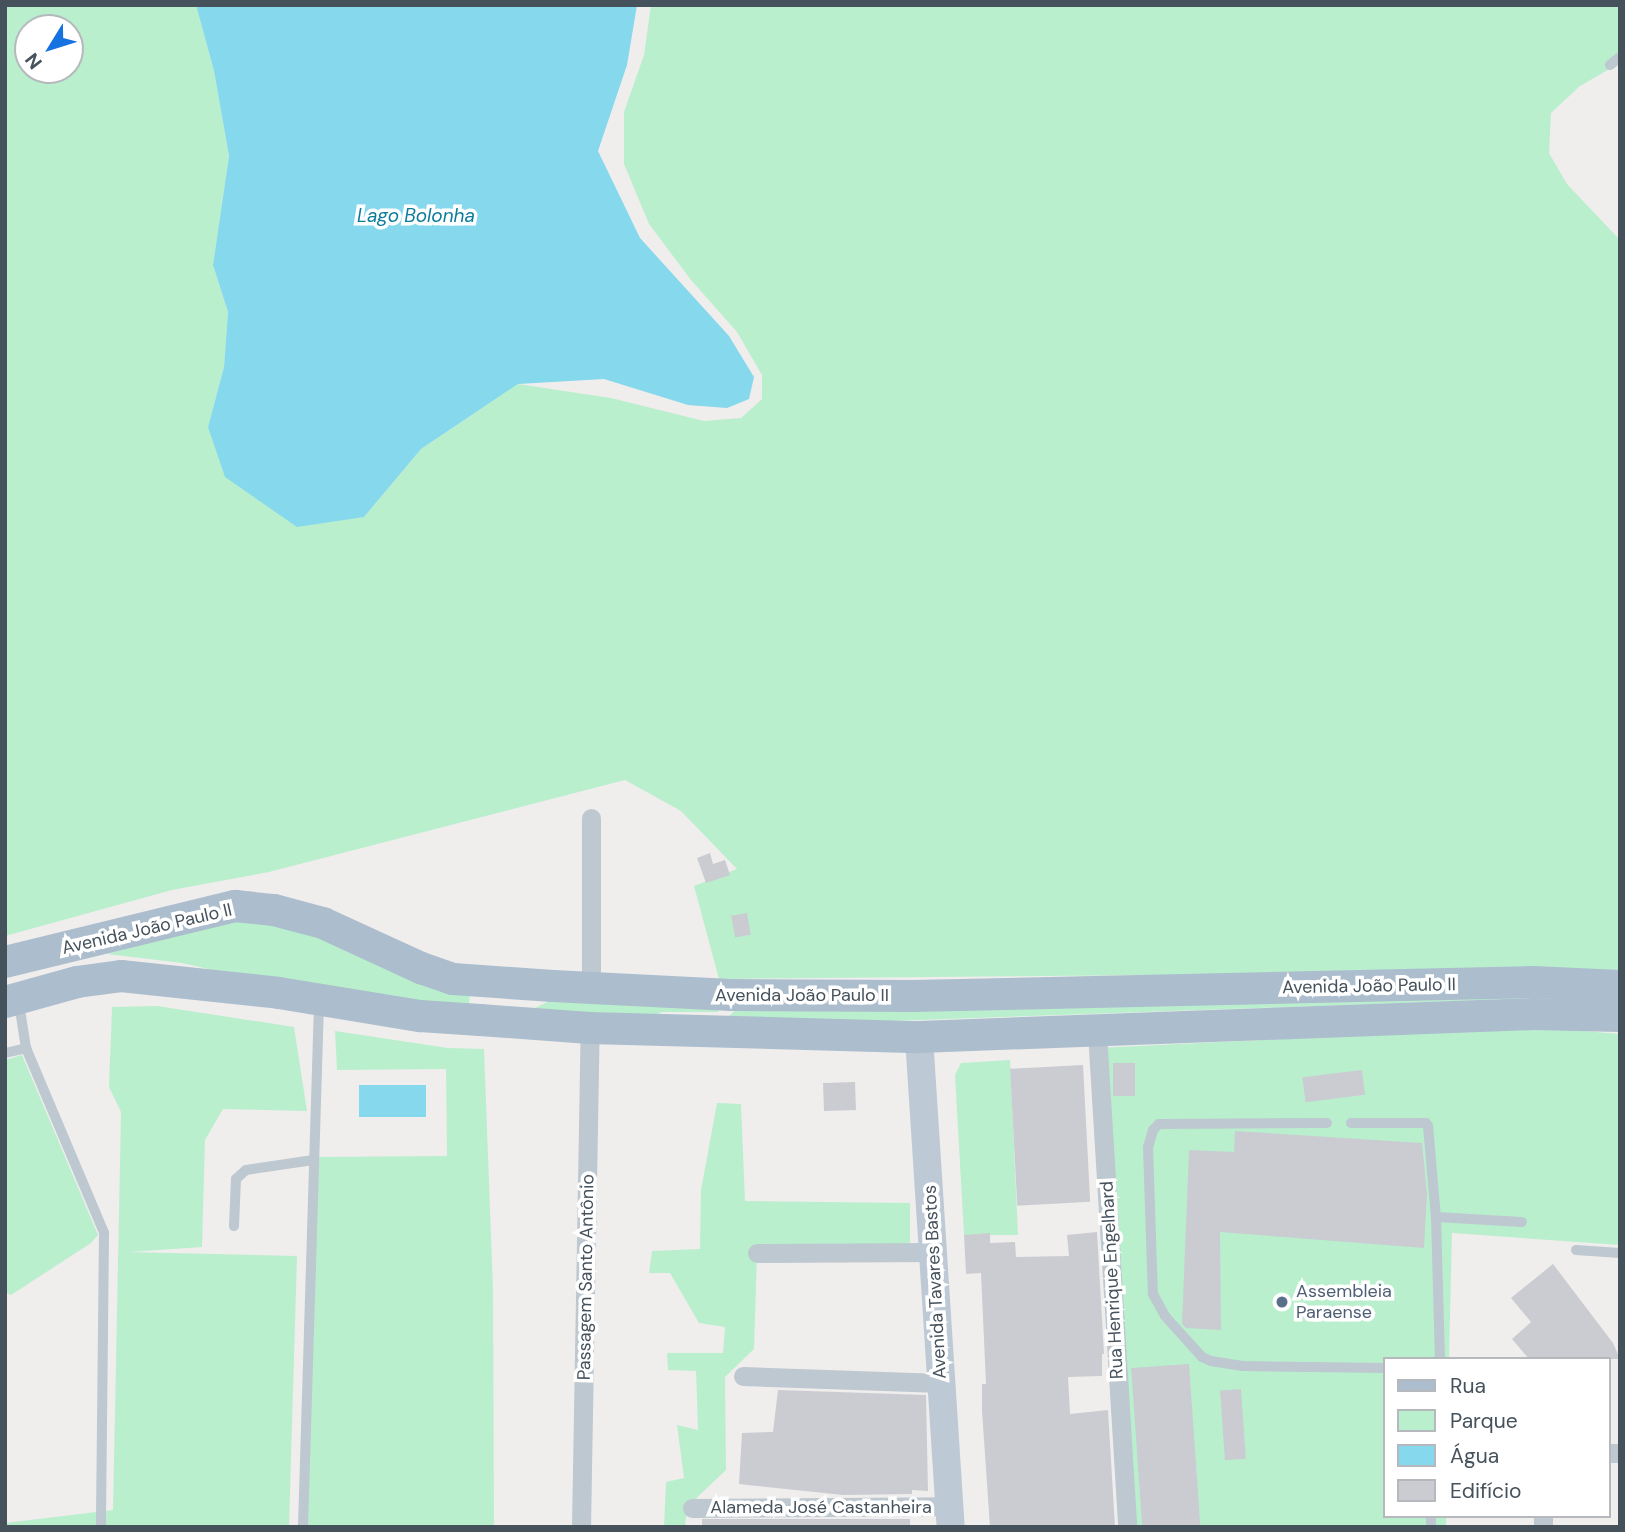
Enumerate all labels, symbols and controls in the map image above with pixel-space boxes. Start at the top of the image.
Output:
north arrow [14,14,84,84]
text: N [20,48,48,74]
water label: Lago Bolonha [357,205,475,227]
street label: Avenida João Paulo II [60,899,234,959]
street label: Avenida João Paulo II [1282,974,1456,998]
street label: Avenida João Paulo II [715,984,889,1006]
street label: Passagem Santo Antônio [573,1174,599,1380]
street label: Rua Henrique Engelhard [1096,1180,1128,1380]
street label: Avenida Tavares Bastos [919,1185,951,1379]
place label: Assembleia Paraense [1296,1281,1392,1324]
marker: Assembleia Paraense [1274,1294,1290,1310]
legend [1384,1357,1611,1518]
text: Rua [1450,1372,1486,1400]
text: Parque [1450,1407,1518,1435]
text: Água [1450,1442,1499,1470]
text: Edifício [1450,1477,1521,1505]
street label: Alameda José Castanheira [710,1496,932,1518]

